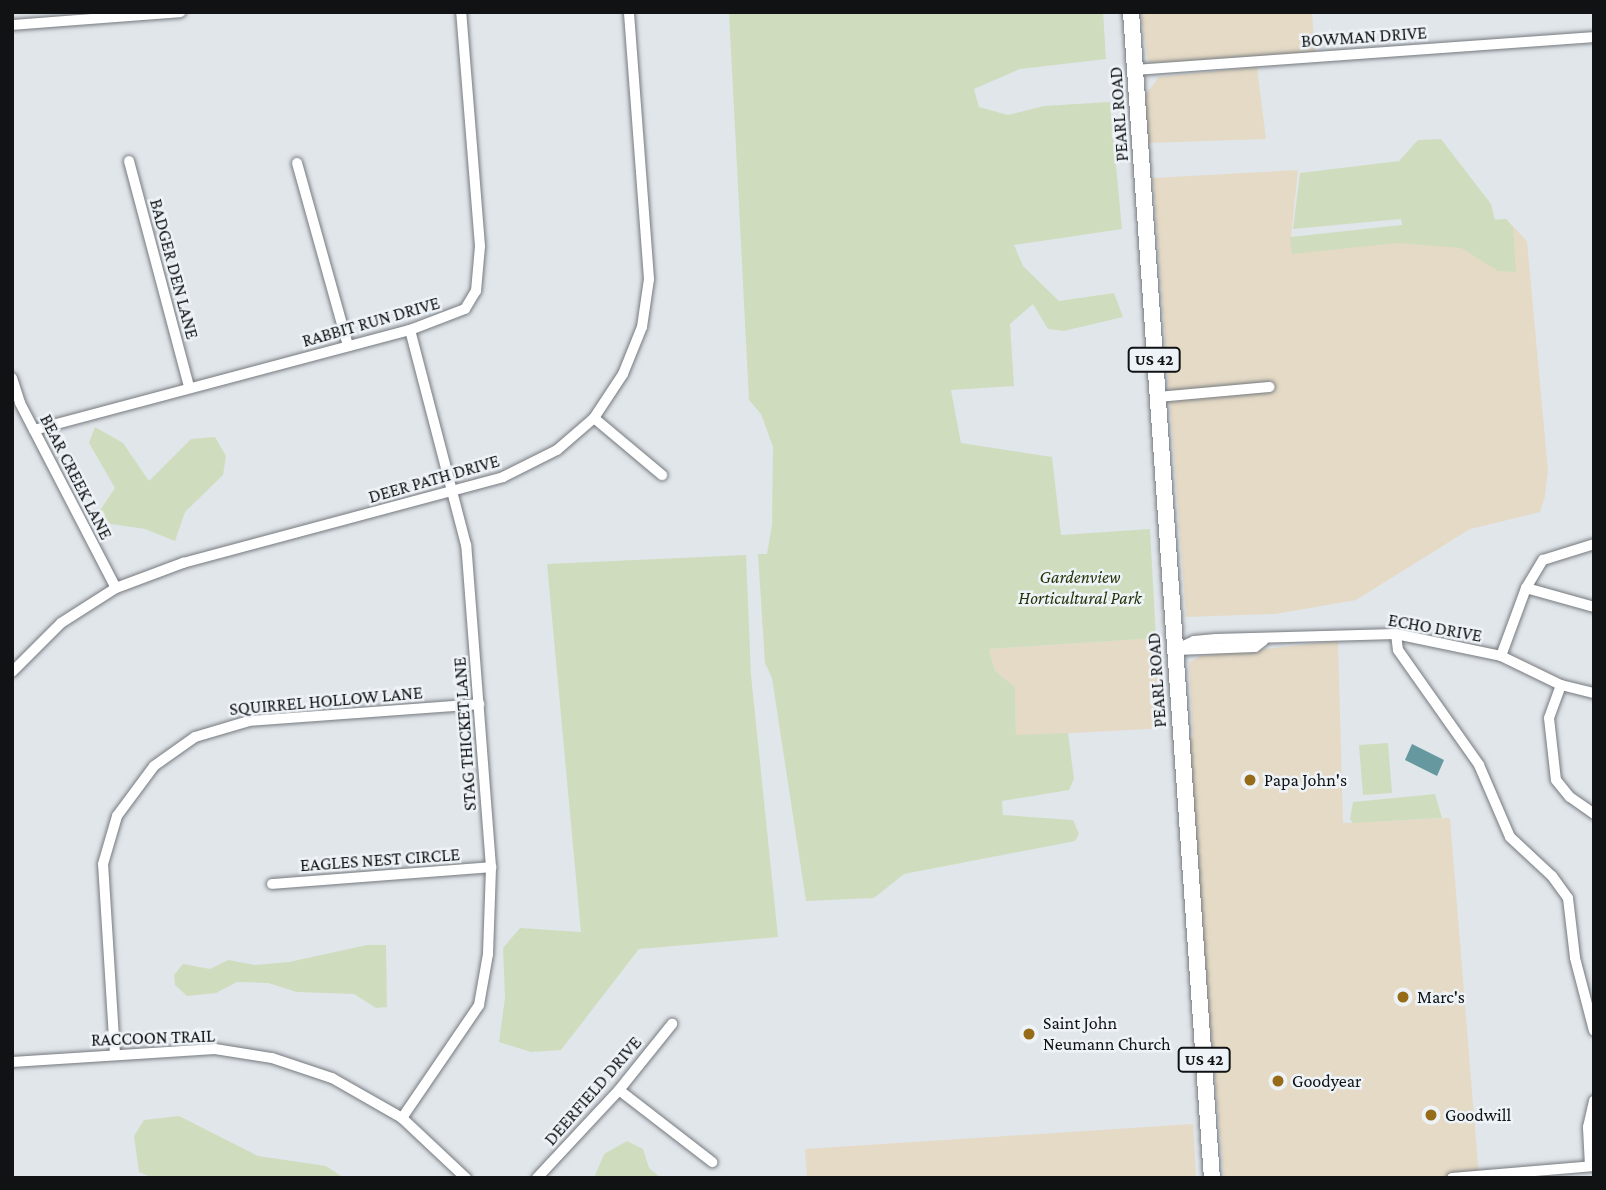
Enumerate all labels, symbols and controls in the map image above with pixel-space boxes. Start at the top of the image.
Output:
street label: BOWMAN DRIVE [1300,22,1428,52]
street label: PEARL ROAD [1105,66,1133,162]
street label: BADGER DEN LANE [145,197,203,341]
street label: RABBIT RUN DRIVE [300,292,442,352]
road number: US 42 [1126,348,1182,372]
street label: BEAR CREEK LANE [35,411,117,543]
street label: DEER PATH DRIVE [366,450,502,508]
park label: Gardenview Horticultural Park [1018,567,1142,610]
street label: ECHO DRIVE [1386,609,1484,647]
street label: PEARL ROAD [1143,632,1171,728]
street label: STAG THICKET LANE [449,656,481,812]
street label: SQUIRREL HOLLOW LANE [228,682,424,720]
place label: Papa John's [1264,769,1347,791]
marker: Papa John's [1242,772,1258,788]
street label: EAGLES NEST CIRCLE [299,844,461,876]
place label: Marc's [1417,986,1465,1008]
marker: Marc's [1395,989,1411,1005]
place label: Saint John Neumann Church [1043,1013,1171,1056]
street label: RACCOON TRAIL [91,1025,215,1051]
marker: Saint John Neumann Church [1021,1026,1037,1042]
street label: DEERFIELD DRIVE [540,1032,646,1150]
road number: US 42 [1176,1048,1232,1072]
place label: Goodyear [1292,1070,1362,1092]
marker: Goodyear [1270,1073,1286,1089]
place label: Goodwill [1445,1104,1511,1126]
marker: Goodwill [1423,1107,1439,1123]

